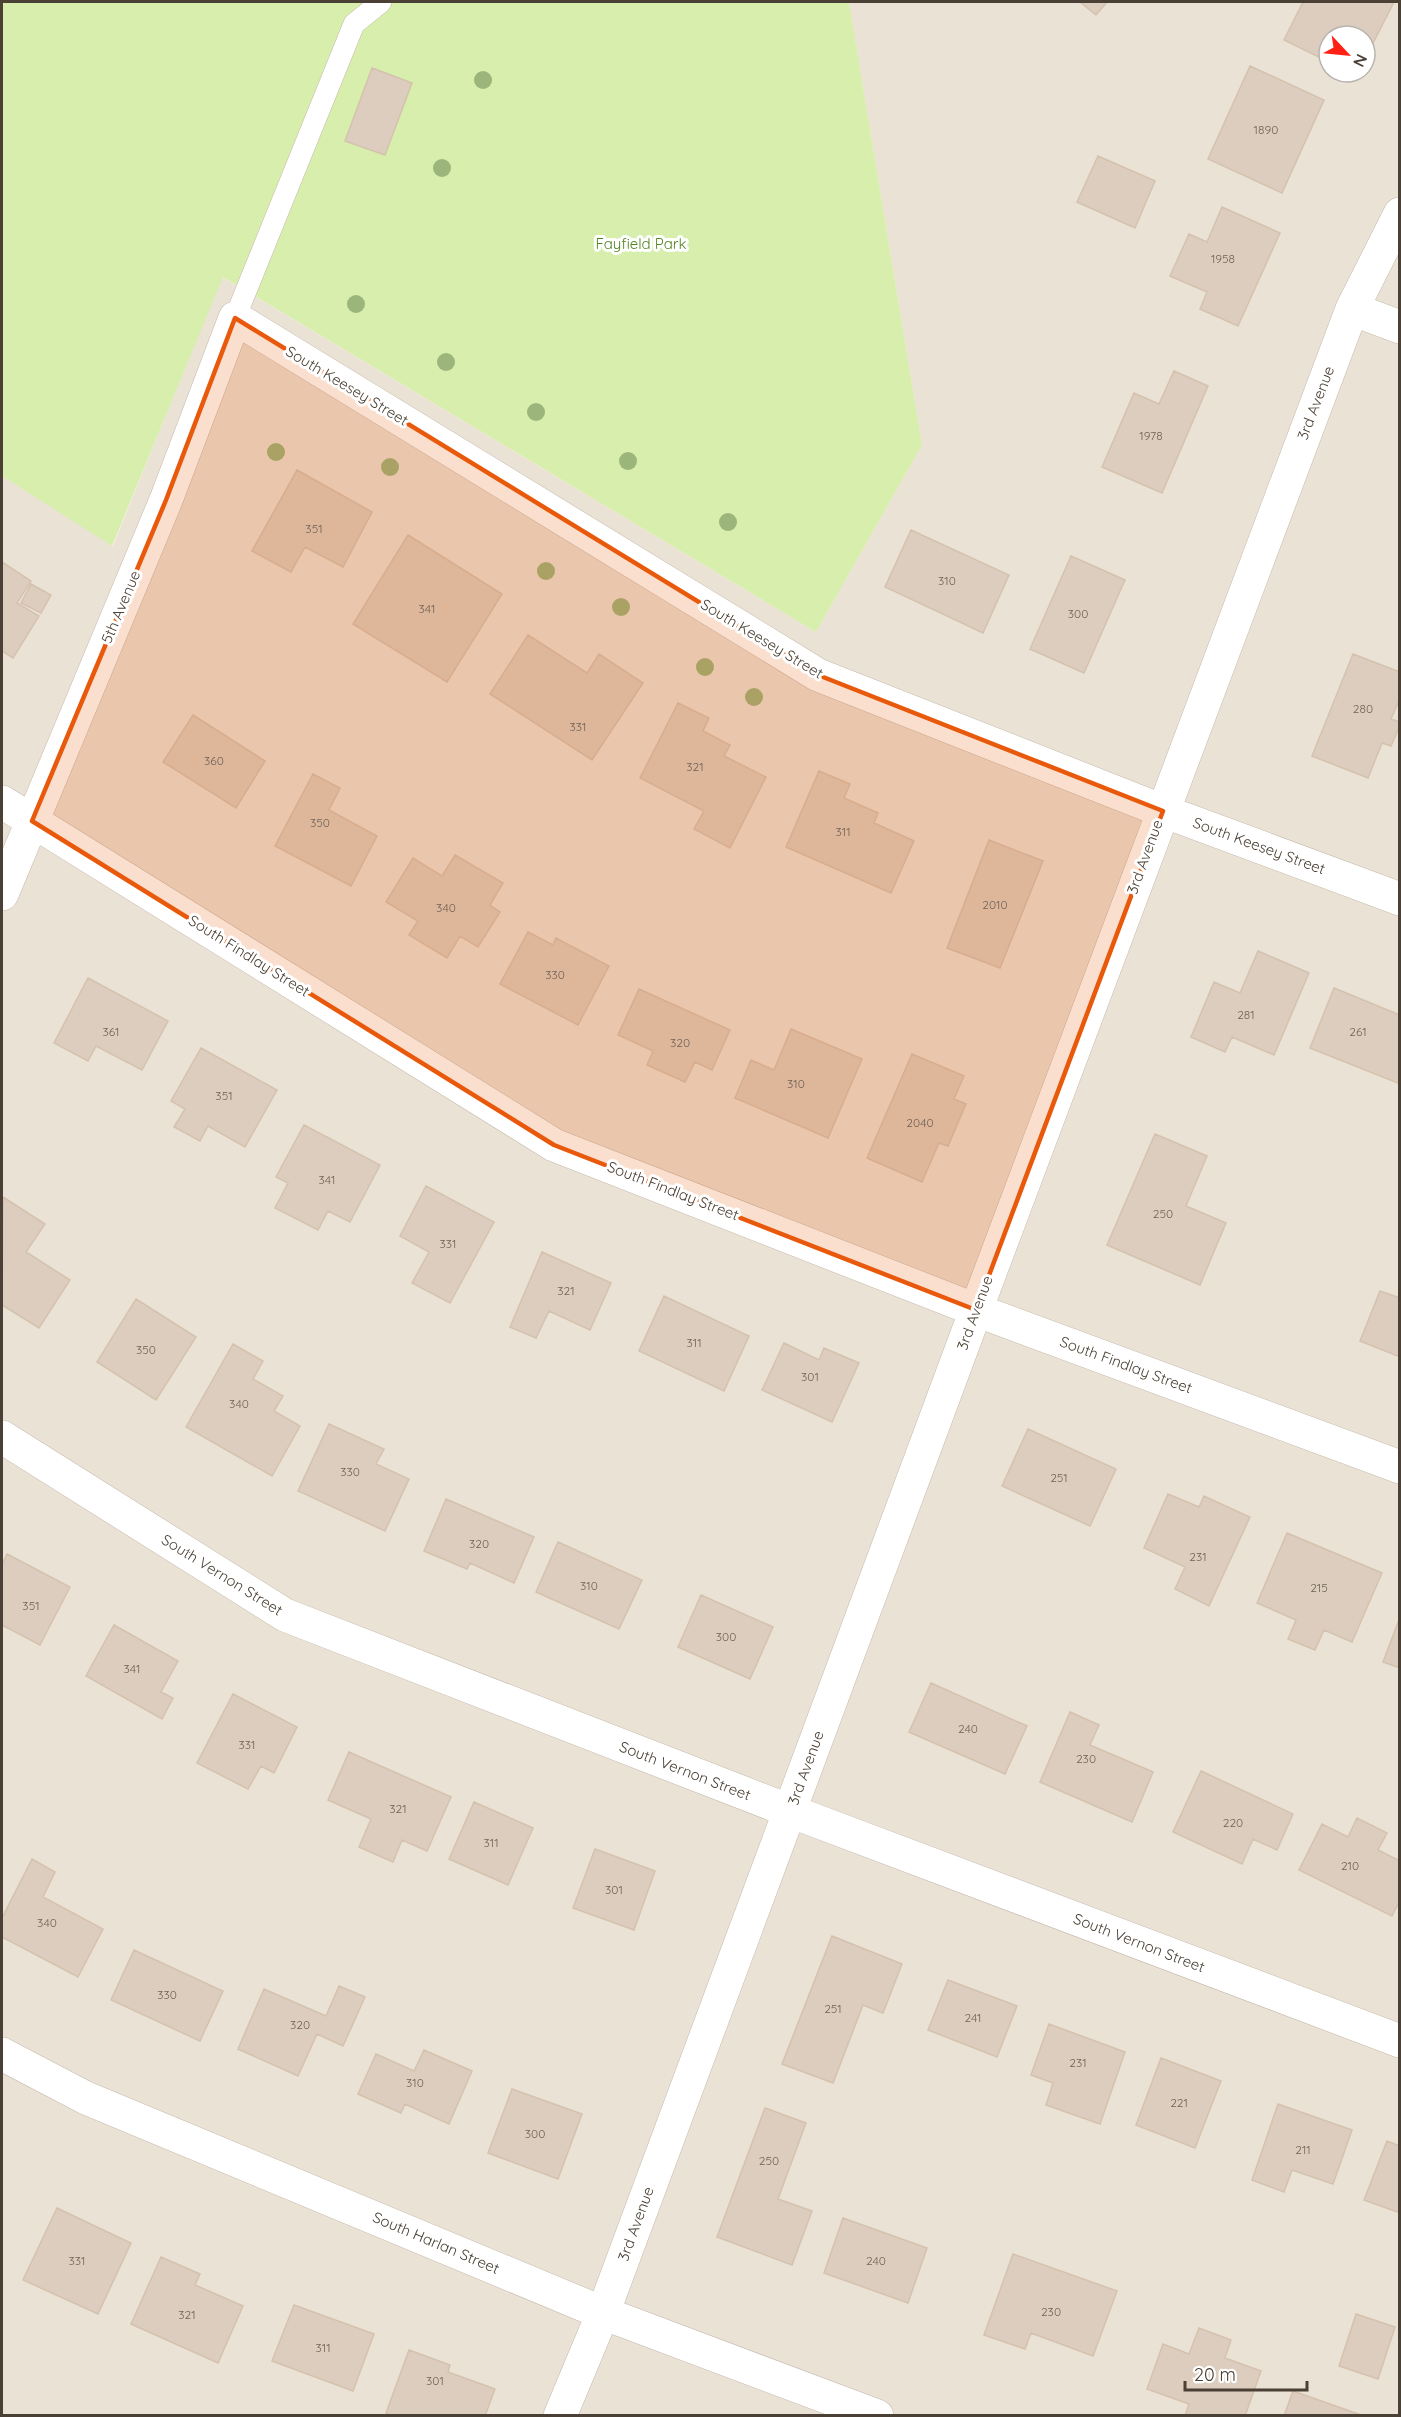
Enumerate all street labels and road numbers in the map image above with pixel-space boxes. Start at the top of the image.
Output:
street label: South Keesey Street [283,341,412,430]
street label: 3rd Avenue [1293,363,1338,443]
street label: 5th Avenue [97,568,144,646]
street label: South Keesey Street [698,594,827,683]
street label: South Keesey Street [1190,813,1328,878]
street label: 3rd Avenue [1122,817,1167,897]
street label: South Findlay Street [185,911,313,1001]
street label: South Findlay Street [605,1157,742,1224]
street label: 3rd Avenue [952,1273,997,1353]
street label: South Findlay Street [1057,1332,1195,1397]
street label: South Vernon Street [158,1530,286,1619]
street label: 3rd Avenue [783,1728,828,1808]
street label: South Vernon Street [617,1737,754,1804]
street label: South Vernon Street [1071,1909,1208,1976]
street label: 3rd Avenue [613,2184,658,2264]
street label: South Harlan Street [370,2207,502,2278]

